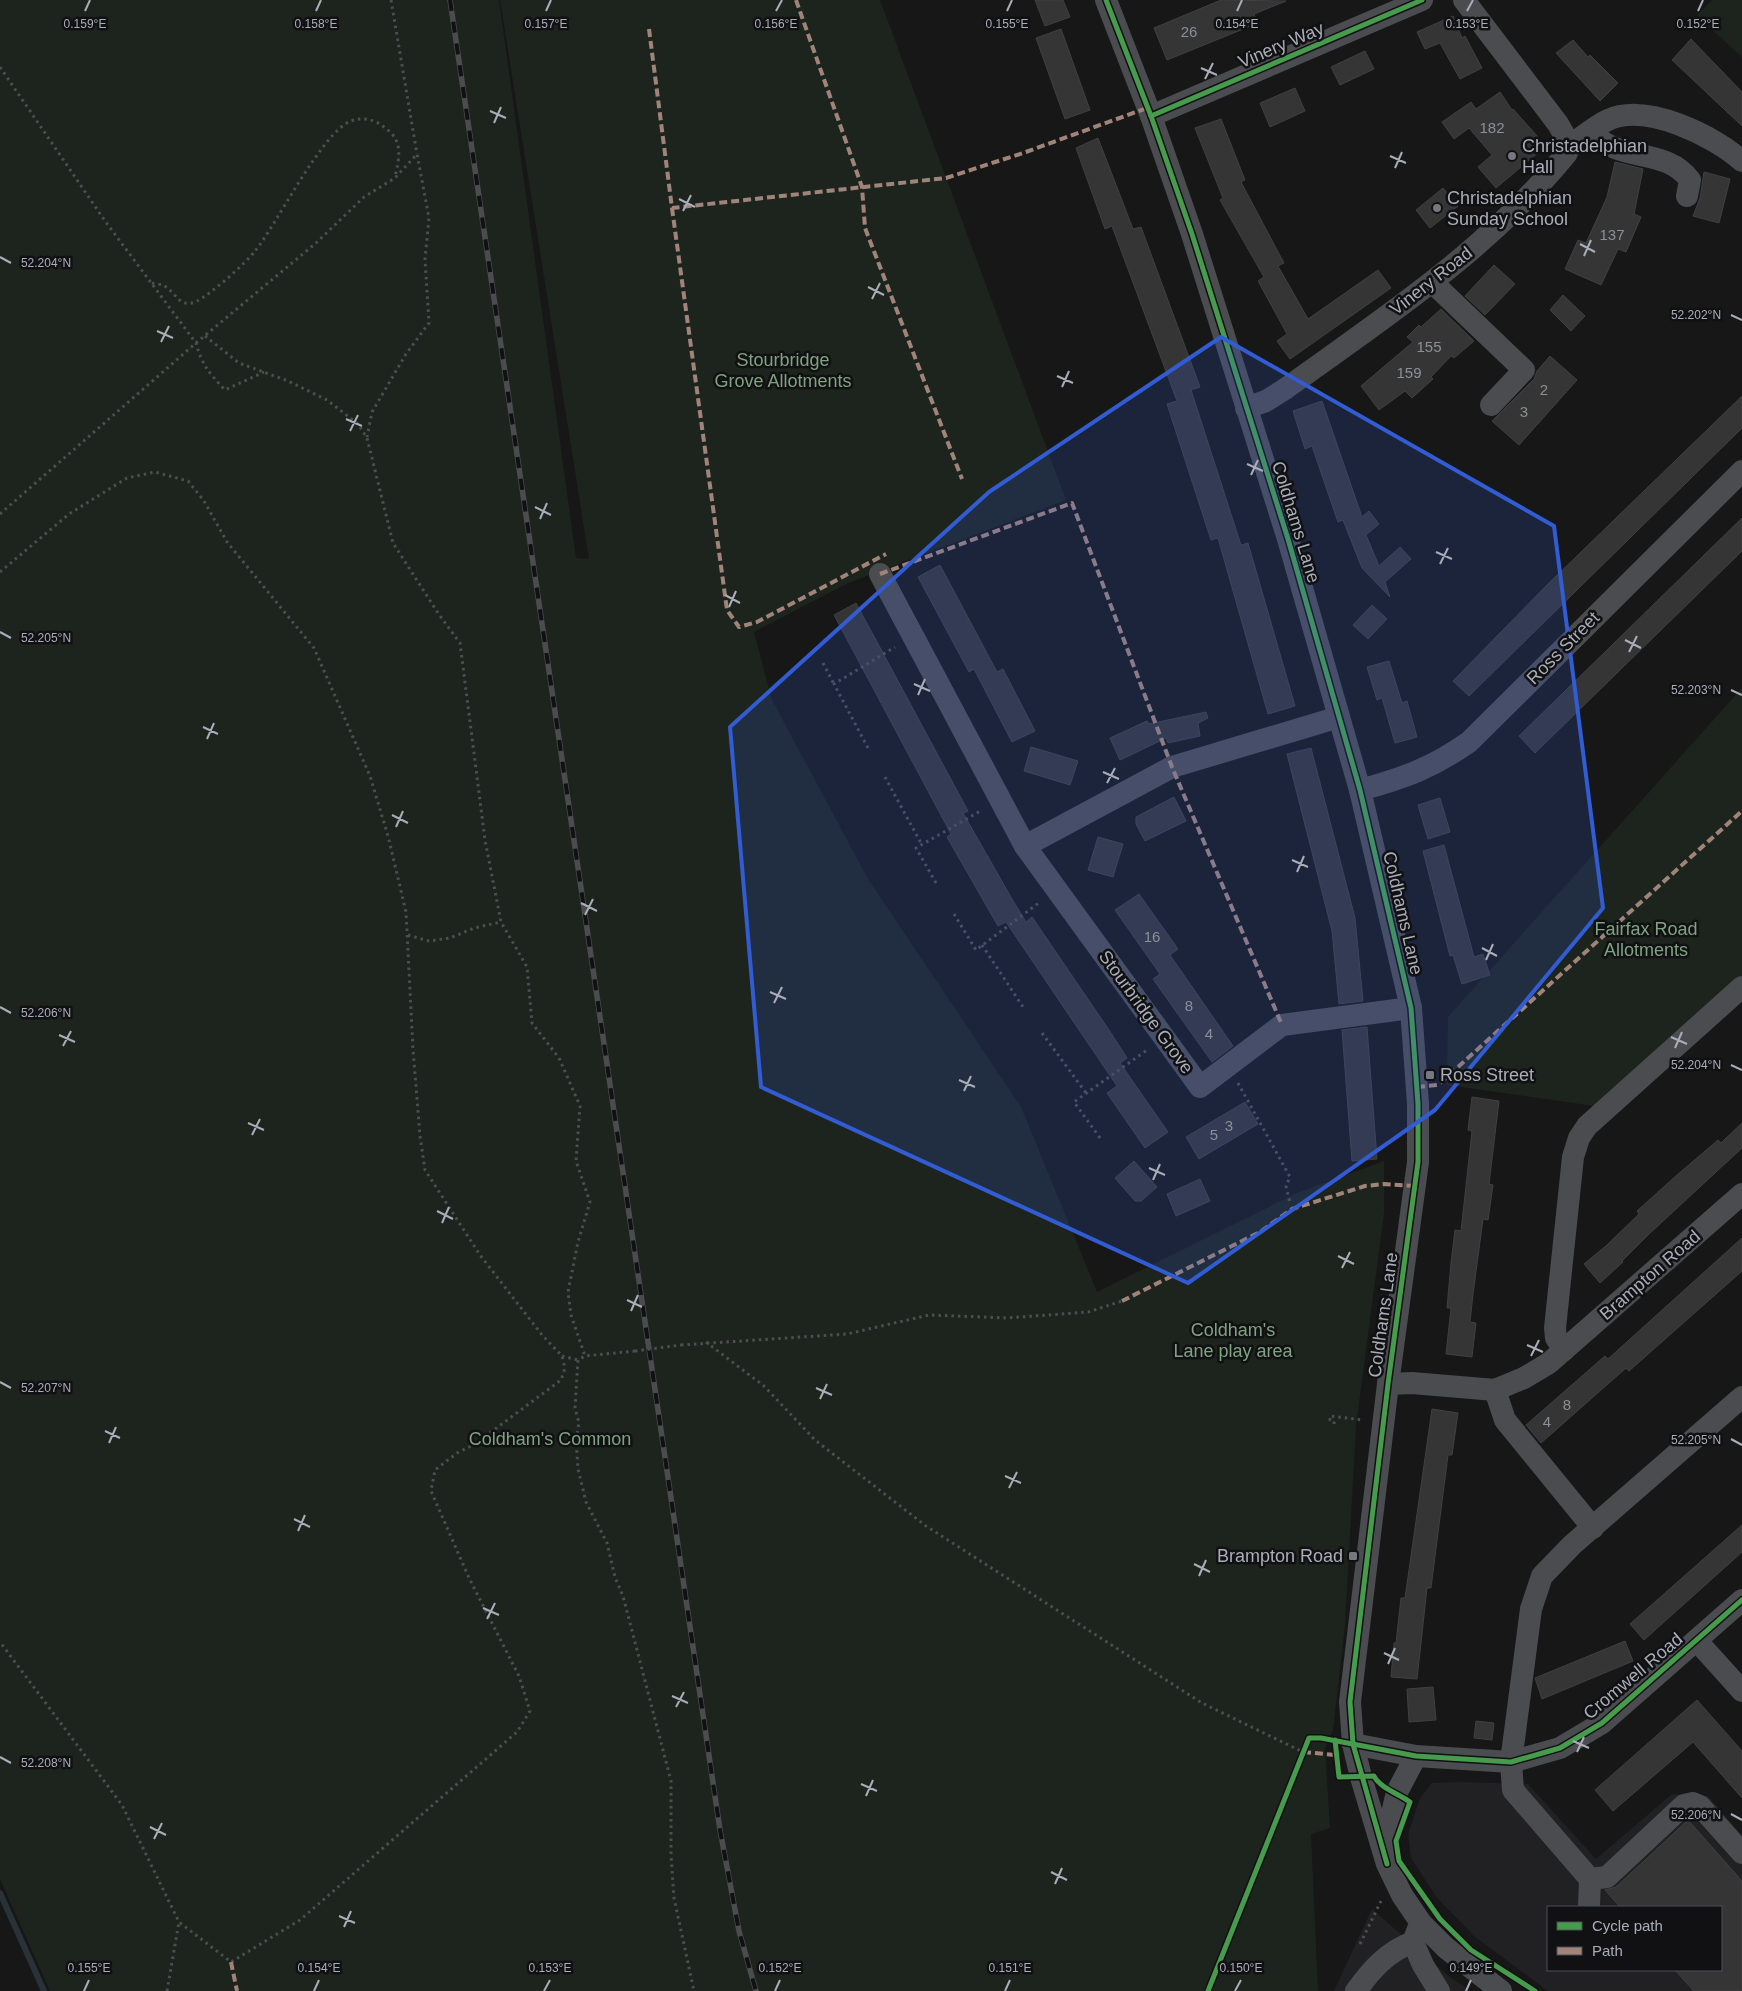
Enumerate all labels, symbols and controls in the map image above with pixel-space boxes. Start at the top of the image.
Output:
text: 0.159°E [64,17,106,31]
text: 0.158°E [295,17,337,31]
text: 0.157°E [525,17,567,31]
text: 0.156°E [755,17,797,31]
text: 0.155°E [986,17,1028,31]
text: 0.154°E [1216,17,1258,31]
text: 0.153°E [1446,17,1488,31]
text: 0.152°E [1677,17,1719,31]
street label: Vinery Way [1235,18,1327,72]
house number: 26 [1181,23,1197,40]
house number: 182 [1479,119,1505,136]
place label: Christadelphian Hall [1522,136,1647,177]
marker: Christadelphian Hall [1506,150,1518,162]
place label: Christadelphian Sunday School [1447,188,1572,229]
marker: Christadelphian Sunday School [1431,202,1443,214]
house number: 137 [1599,226,1625,243]
street label: Vinery Road [1386,243,1476,319]
text: 52.204°N [21,256,71,270]
text: 52.202°N [1671,308,1721,322]
house number: 155 [1416,338,1442,355]
park label: Stourbridge Grove Allotments [714,350,852,391]
house number: 159 [1396,364,1422,381]
house number: 2 [1540,381,1548,398]
house number: 3 [1520,403,1528,420]
street label: Coldhams Lane [1268,459,1324,585]
street label: Ross Street [1523,608,1603,688]
text: 52.205°N [21,631,71,645]
text: 52.203°N [1671,683,1721,697]
street label: Coldhams Lane [1379,849,1427,977]
park label: Fairfax Road Allotments [1594,919,1698,960]
house number: 16 [1144,928,1160,945]
street label: Stourbridge Grove [1095,947,1197,1077]
house number: 8 [1185,997,1193,1014]
text: 52.206°N [21,1006,71,1020]
house number: 4 [1205,1025,1213,1042]
text: 52.204°N [1671,1058,1721,1072]
place label: Ross Street [1440,1065,1534,1085]
marker: Ross Street [1424,1069,1436,1081]
house number: 3 [1225,1117,1233,1134]
house number: 5 [1210,1126,1218,1143]
street label: Brampton Road [1596,1226,1704,1324]
street label: Coldhams Lane [1364,1251,1402,1379]
park label: Coldham's Lane play area [1173,1320,1294,1361]
text: 52.207°N [21,1381,71,1395]
house number: 8 [1563,1396,1571,1413]
house number: 4 [1543,1413,1551,1430]
park label: Coldham's Common [469,1429,631,1449]
text: 52.205°N [1671,1433,1721,1447]
place label: Brampton Road [1217,1546,1343,1566]
marker: Brampton Road [1347,1550,1359,1562]
street label: Cromwell Road [1579,1629,1687,1723]
text: 52.208°N [21,1756,71,1770]
text: 52.206°N [1671,1808,1721,1822]
legend [1547,1906,1722,1971]
text: Cycle path [1592,1917,1663,1934]
text: Path [1592,1942,1623,1959]
text: 0.155°E [68,1961,110,1975]
text: 0.154°E [298,1961,340,1975]
text: 0.153°E [529,1961,571,1975]
text: 0.152°E [759,1961,801,1975]
text: 0.151°E [989,1961,1031,1975]
text: 0.150°E [1220,1961,1262,1975]
text: 0.149°E [1450,1961,1492,1975]

